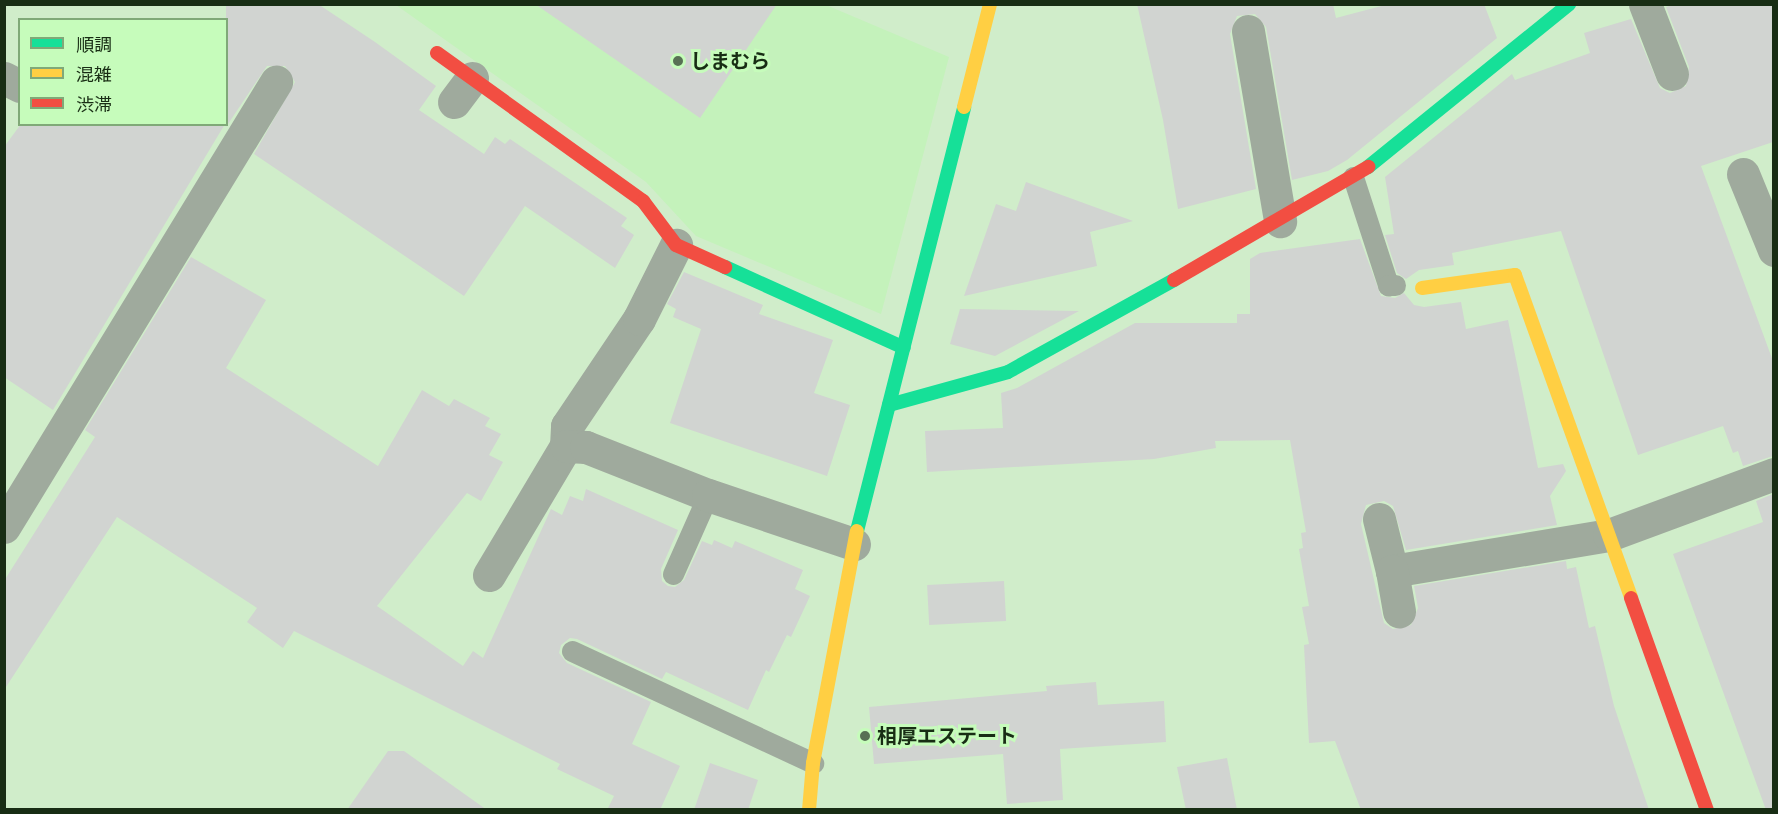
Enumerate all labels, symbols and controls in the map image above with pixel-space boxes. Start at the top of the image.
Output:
legend [18,18,228,126]
text: 順調 [76,34,112,55]
place label: しまむら [690,49,770,73]
marker: しまむら [671,54,685,68]
text: 混雑 [76,64,112,85]
text: 渋滞 [76,94,112,115]
place label: 相厚エステート [877,724,1017,748]
marker: 相厚エステート [858,729,872,743]

